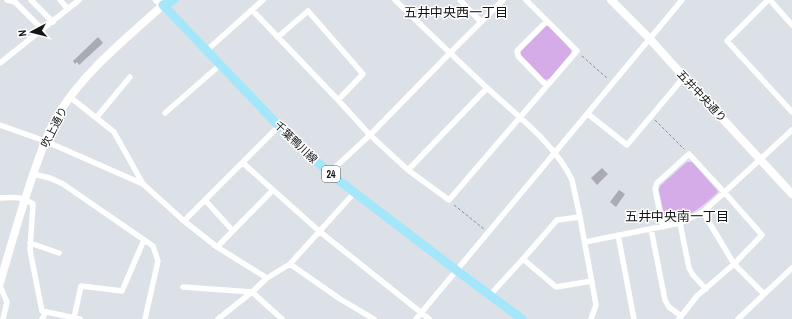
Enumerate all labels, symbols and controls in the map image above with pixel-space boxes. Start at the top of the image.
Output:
district label: 五井中央西一丁目 [404,4,508,21]
north arrow [12,12,52,52]
text: N [15,29,29,37]
street label: 五井中央通り [674,67,730,125]
street label: 吹上通り [38,104,70,150]
street label: 千葉鴨川線 [271,118,321,166]
road number: 24 [322,166,340,182]
district label: 五井中央南一丁目 [625,208,729,225]

